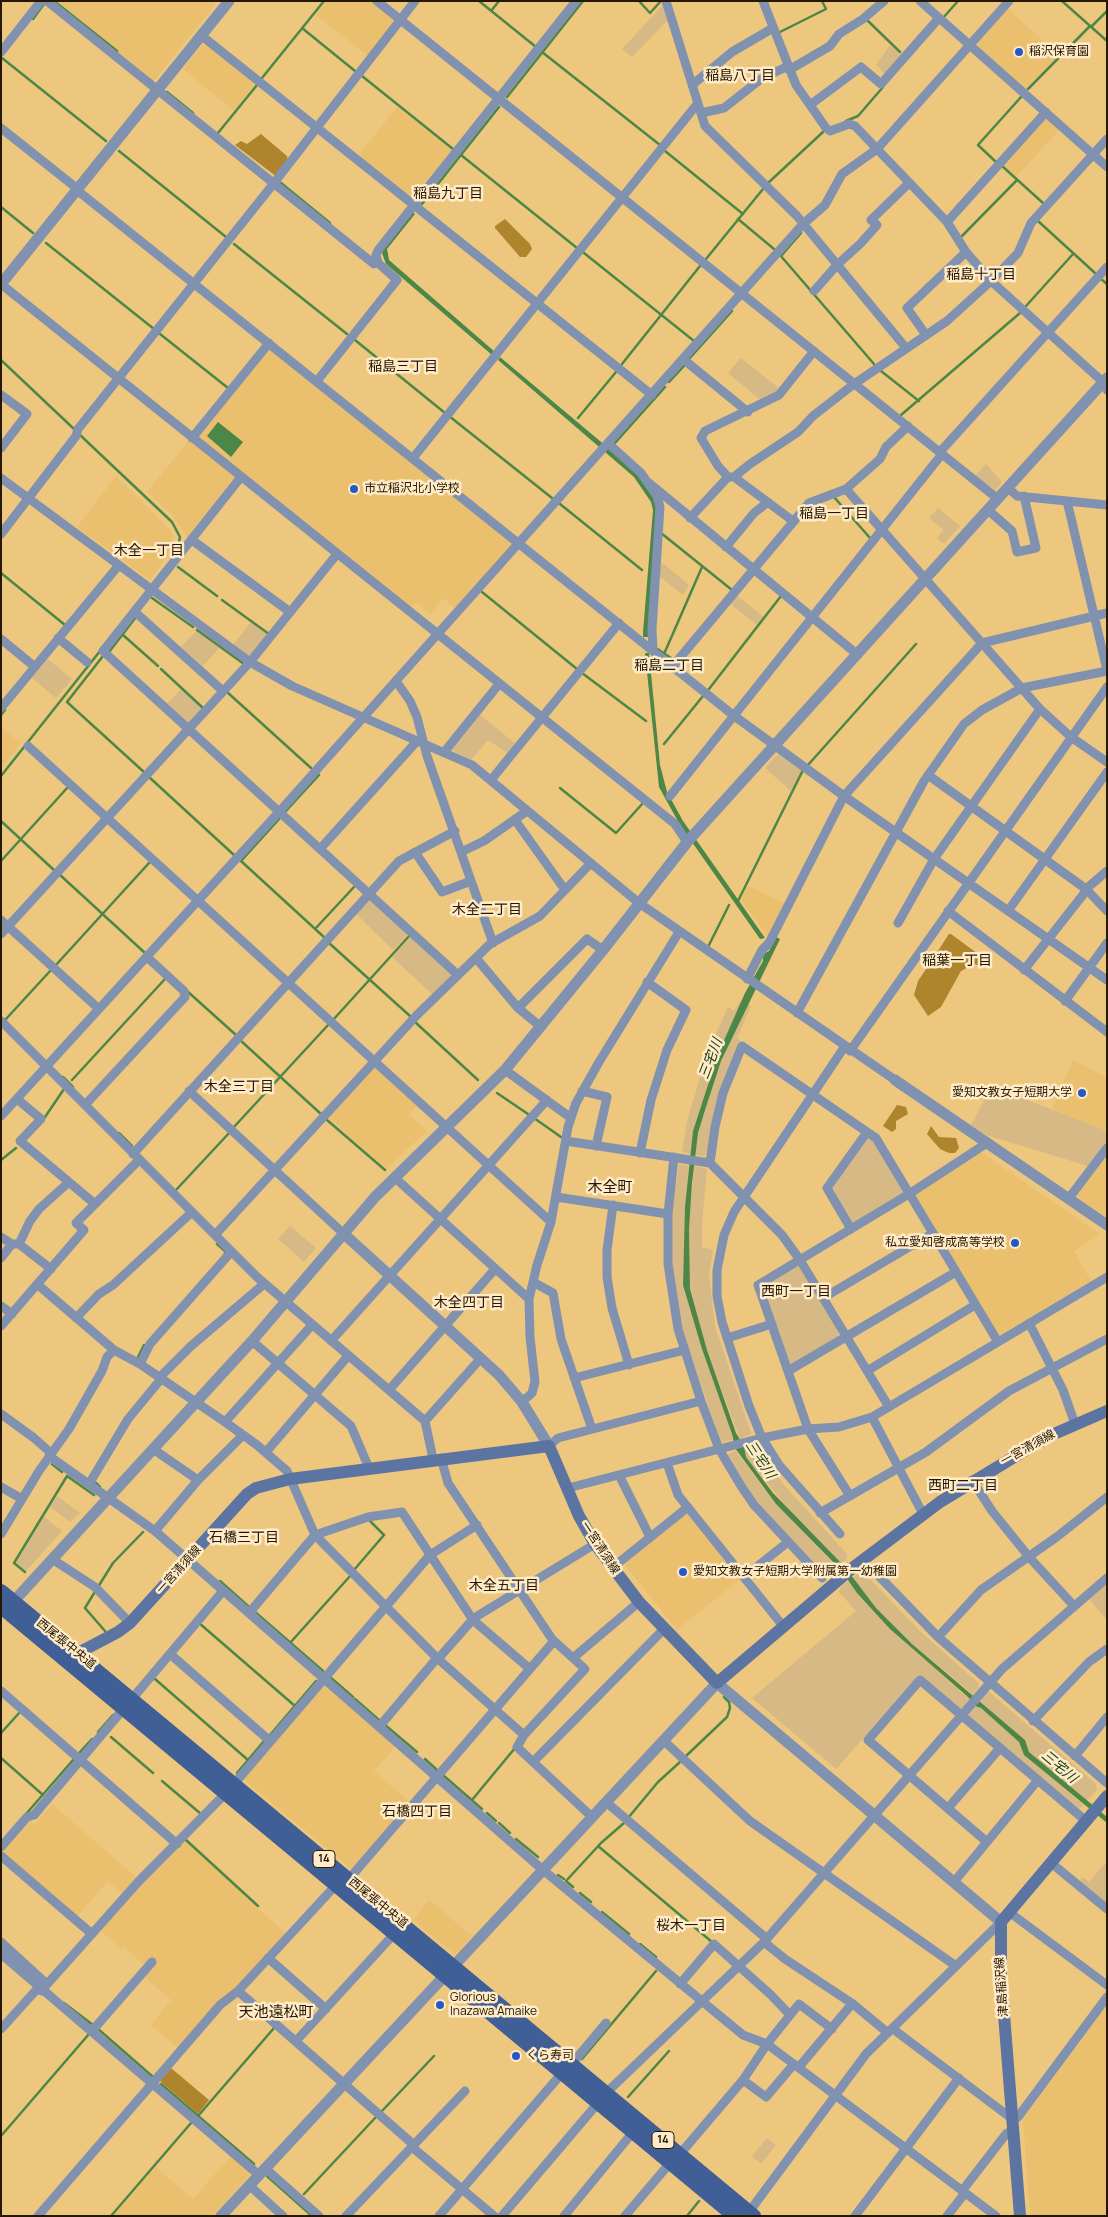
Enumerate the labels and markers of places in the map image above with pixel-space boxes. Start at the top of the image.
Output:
place label: 稲沢保育園 [1029,45,1089,59]
marker: 稲沢保育園 [1013,46,1025,58]
place label: 市立稲沢北小学校 [364,482,460,496]
marker: 市立稲沢北小学校 [348,483,360,495]
place label: 愛知文教女子短期大学 [952,1086,1072,1100]
marker: 愛知文教女子短期大学 [1076,1087,1088,1099]
place label: 私立愛知啓成高等学校 [885,1236,1005,1250]
marker: 私立愛知啓成高等学校 [1009,1237,1021,1249]
place label: 愛知文教女子短期大学附属第一幼稚園 [693,1565,897,1579]
marker: 愛知文教女子短期大学附属第一幼稚園 [677,1566,689,1578]
place label: Glorious Inazawa Amaike [450,1991,537,2019]
marker: Glorious Inazawa Amaike [434,1999,446,2011]
place label: くら寿司 [526,2049,574,2063]
marker: くら寿司 [510,2050,522,2062]

